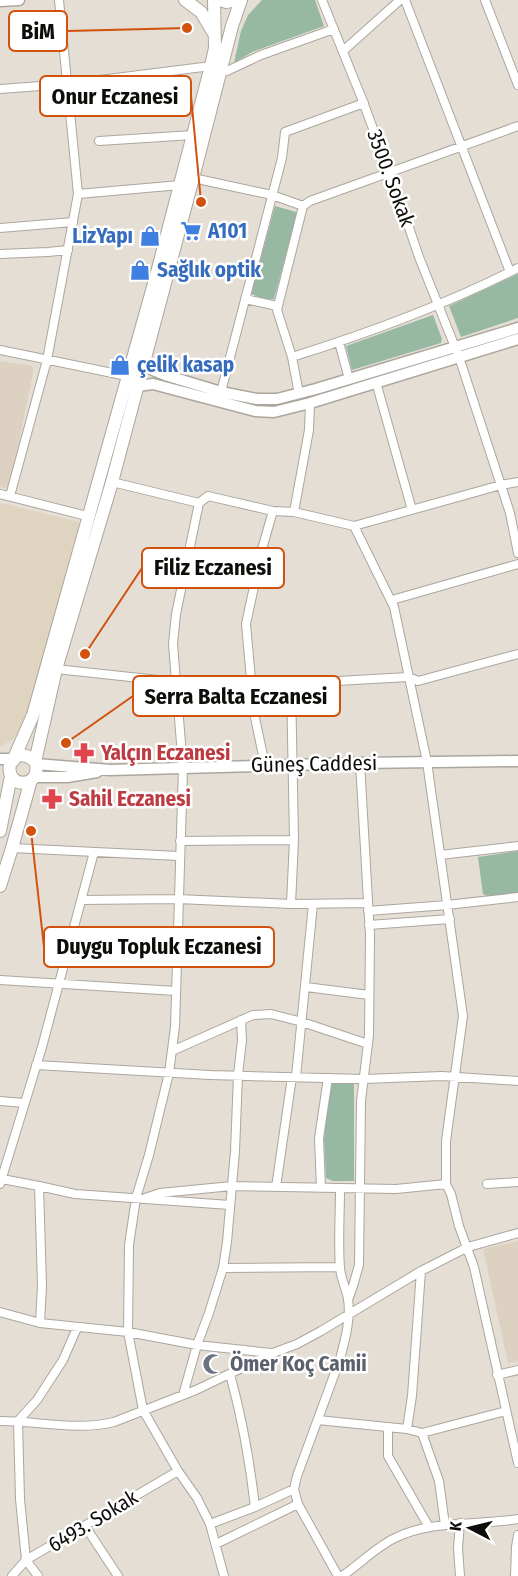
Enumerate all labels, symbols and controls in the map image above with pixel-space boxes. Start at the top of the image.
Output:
callout: BiM [9,11,67,51]
text: BiM [21,18,55,45]
callout: Onur Eczanesi [40,76,191,116]
text: Onur Eczanesi [52,83,178,110]
street label: 3500. Sokak [361,126,421,230]
place label: A101 [207,218,247,244]
supermarket icon: A101 [179,219,203,243]
place label: LizYapı [72,223,133,249]
shop icon: LizYapı [138,224,162,248]
place label: Sağlık optik [157,257,261,283]
shop icon: Sağlık optik [128,258,152,282]
place label: çelik kasap [137,352,234,378]
shop icon: çelik kasap [108,353,132,377]
callout: Filiz Eczanesi [142,548,284,588]
text: Filiz Eczanesi [154,554,272,581]
callout: Serra Balta Eczanesi [133,676,340,716]
text: Serra Balta Eczanesi [144,683,328,710]
place label: Yalçın Eczanesi [100,740,230,766]
pharmacy icon: Yalçın Eczanesi [72,741,96,765]
street label: Güneş Caddesi [251,750,377,778]
place label: Sahil Eczanesi [69,786,191,812]
pharmacy icon: Sahil Eczanesi [40,787,64,811]
callout: Duygu Topluk Eczanesi [44,927,274,967]
text: Duygu Topluk Eczanesi [56,933,262,960]
place label: Ömer Koç Camii [230,1350,367,1377]
mosque icon: Ömer Koç Camii [201,1352,225,1376]
street label: 6493. Sokak [44,1484,143,1558]
north arrow [440,1498,500,1558]
text: K [446,1520,466,1532]

